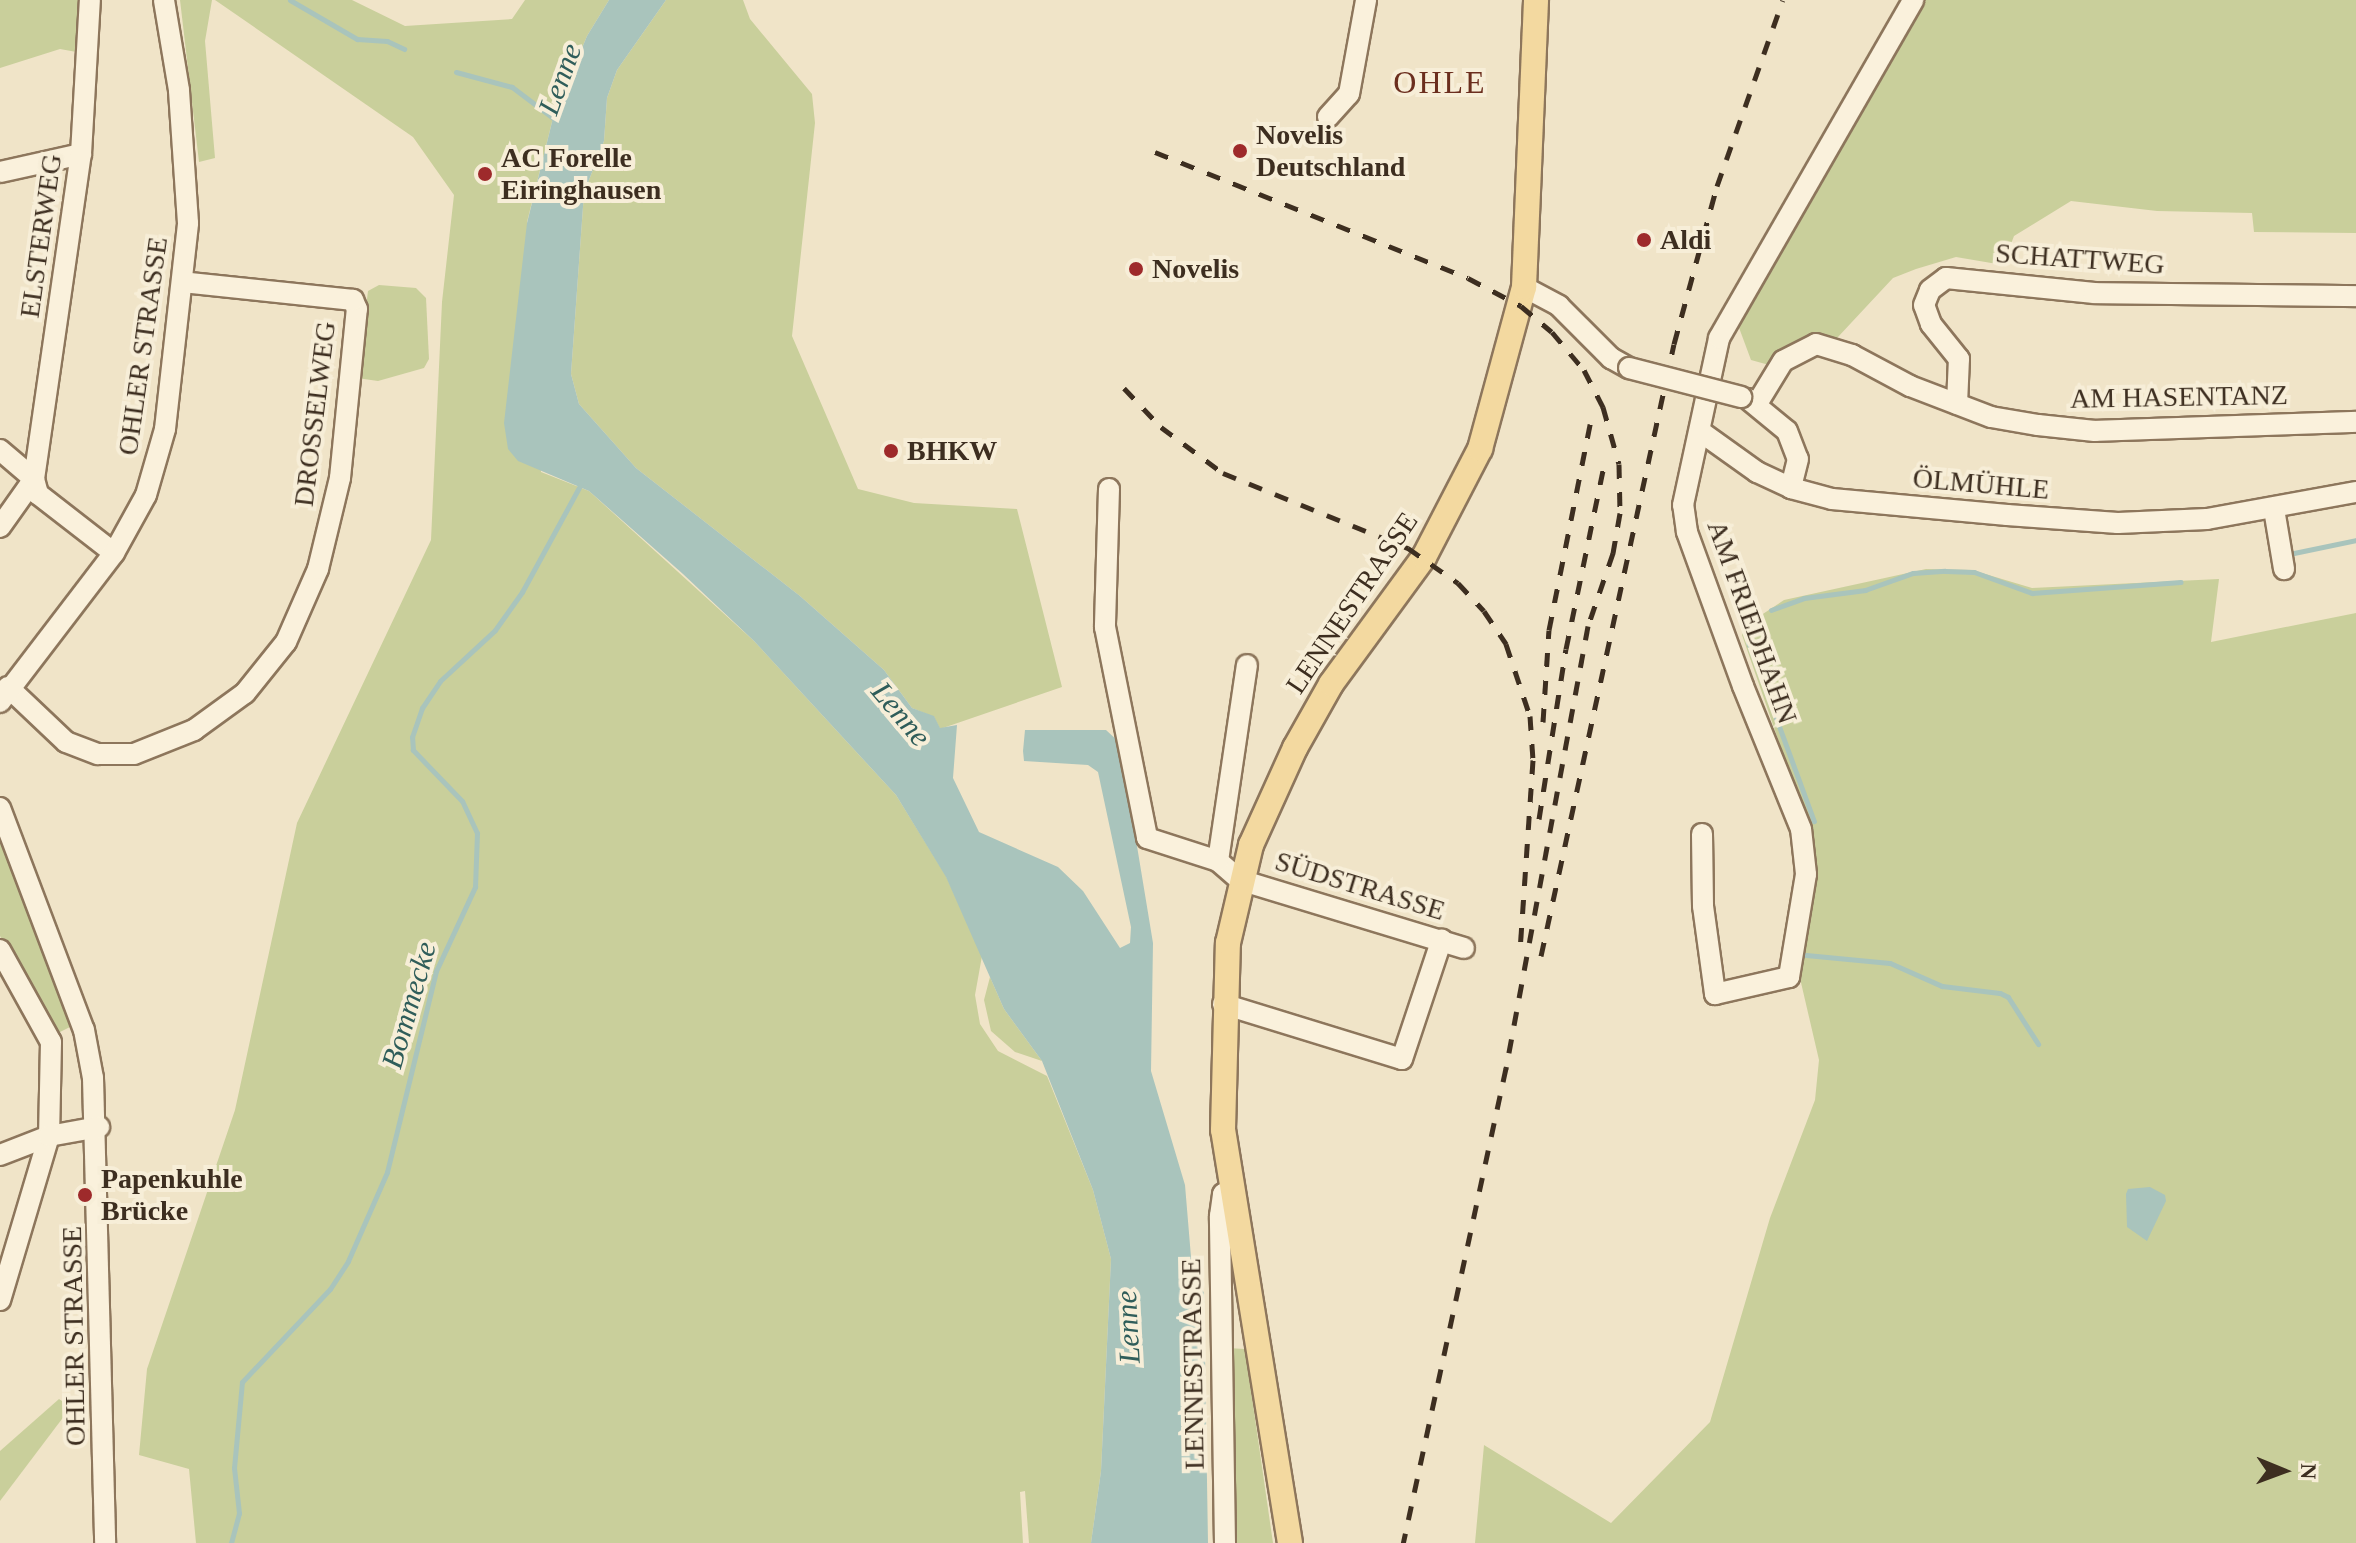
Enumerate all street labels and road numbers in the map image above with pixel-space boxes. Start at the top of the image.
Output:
street label: ELSTERWEG [13,152,69,320]
street label: OHLER STRASSE [111,235,175,457]
street label: SCHATTWEG [1994,236,2166,282]
street label: DROSSELWEG [287,320,343,508]
street label: AM HASENTANZ [2070,378,2288,416]
street label: ÖLMÜHLE [1911,461,2051,507]
street label: LENNESTRASSE [1279,506,1425,700]
street label: AM FRIEDHAHN [1700,516,1804,728]
street label: SÜDSTRASSE [1271,844,1449,928]
street label: OHLER STRASSE [55,1226,93,1446]
street label: LENNESTRASSE [1174,1258,1212,1470]

